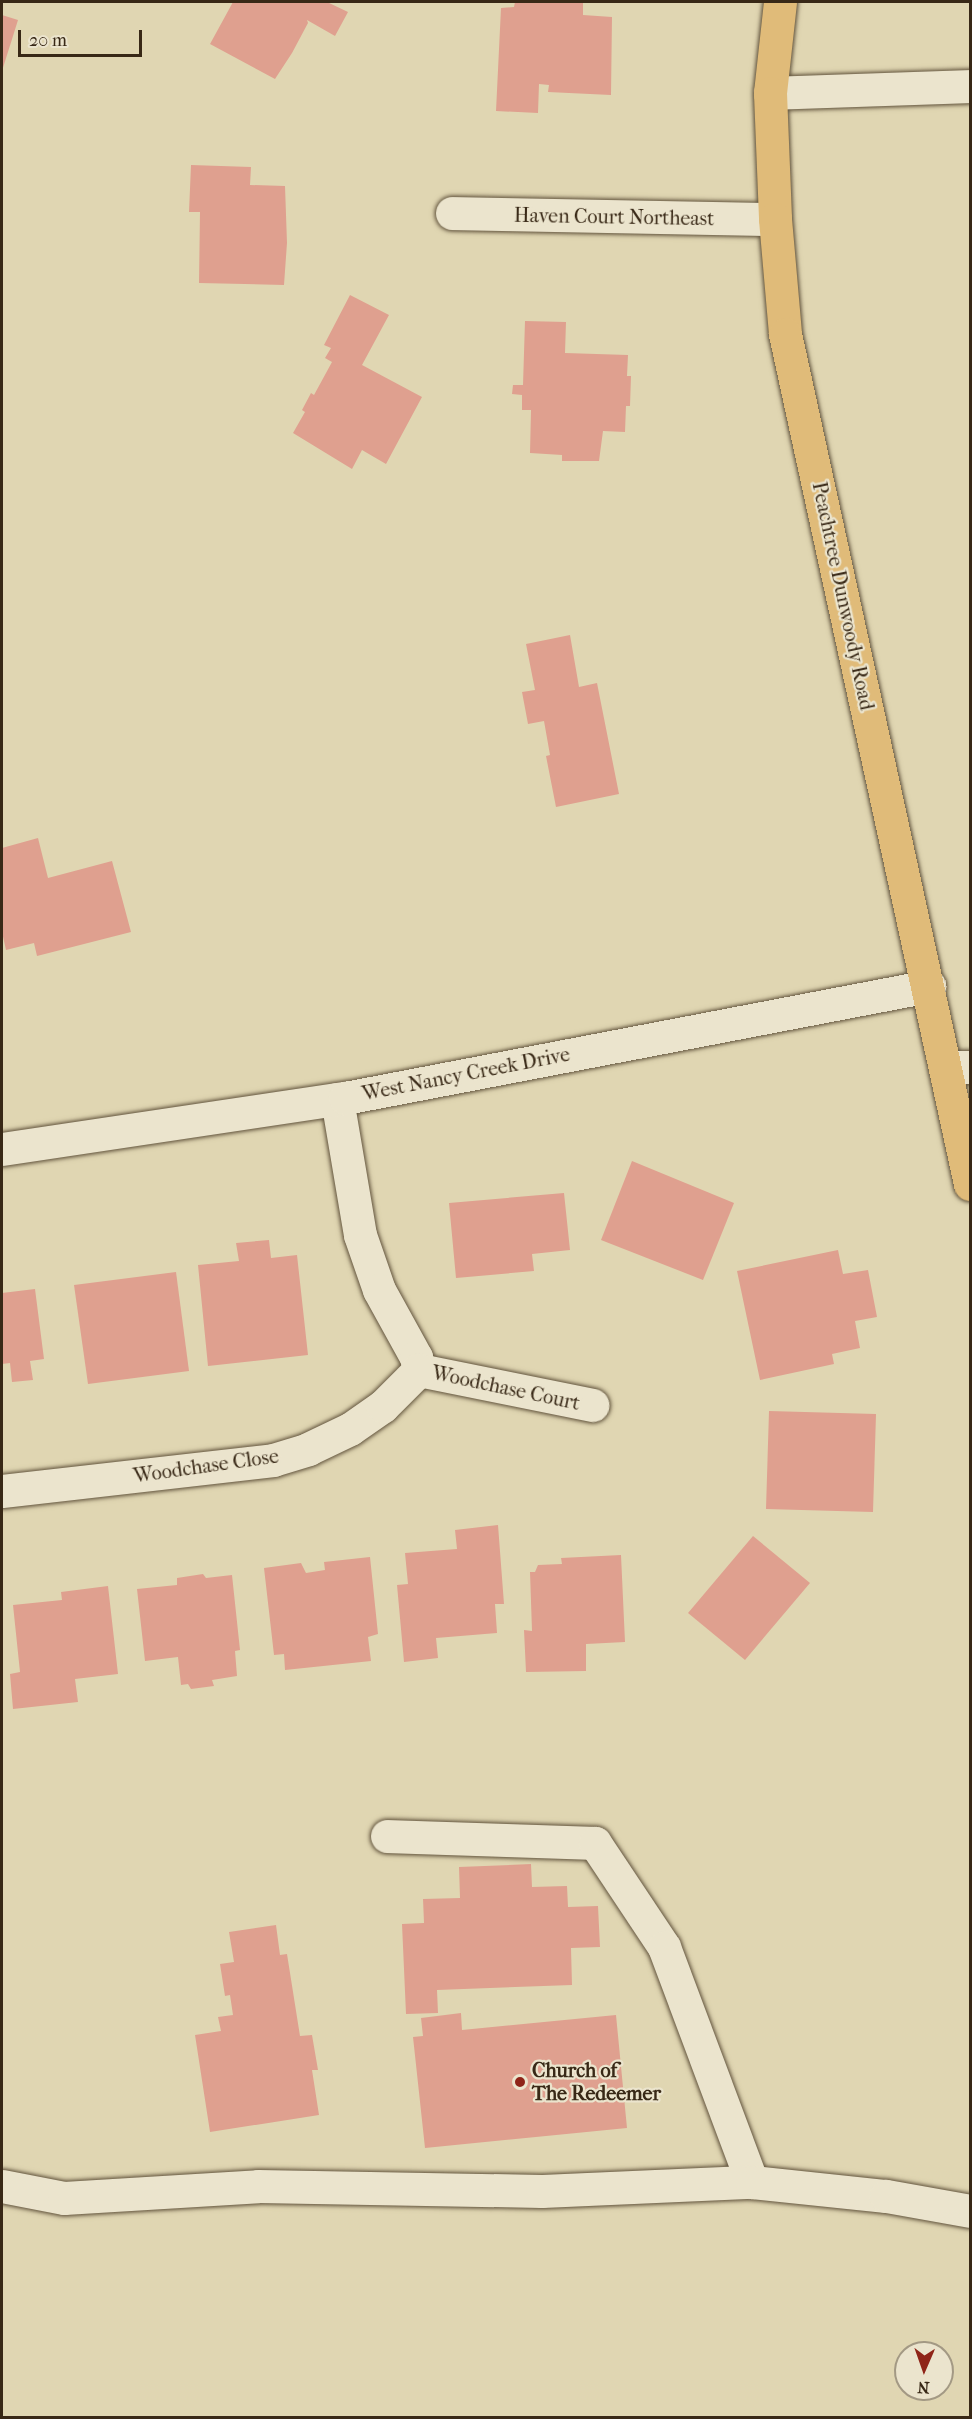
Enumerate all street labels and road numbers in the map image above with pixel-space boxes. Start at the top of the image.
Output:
street label: Haven Court Northeast [514,203,714,231]
street label: Peachtree Dunwoody Road [807,480,879,712]
street label: West Nancy Creek Drive [360,1042,572,1106]
street label: Woodchase Court [430,1361,582,1415]
street label: Woodchase Close [132,1444,280,1488]

